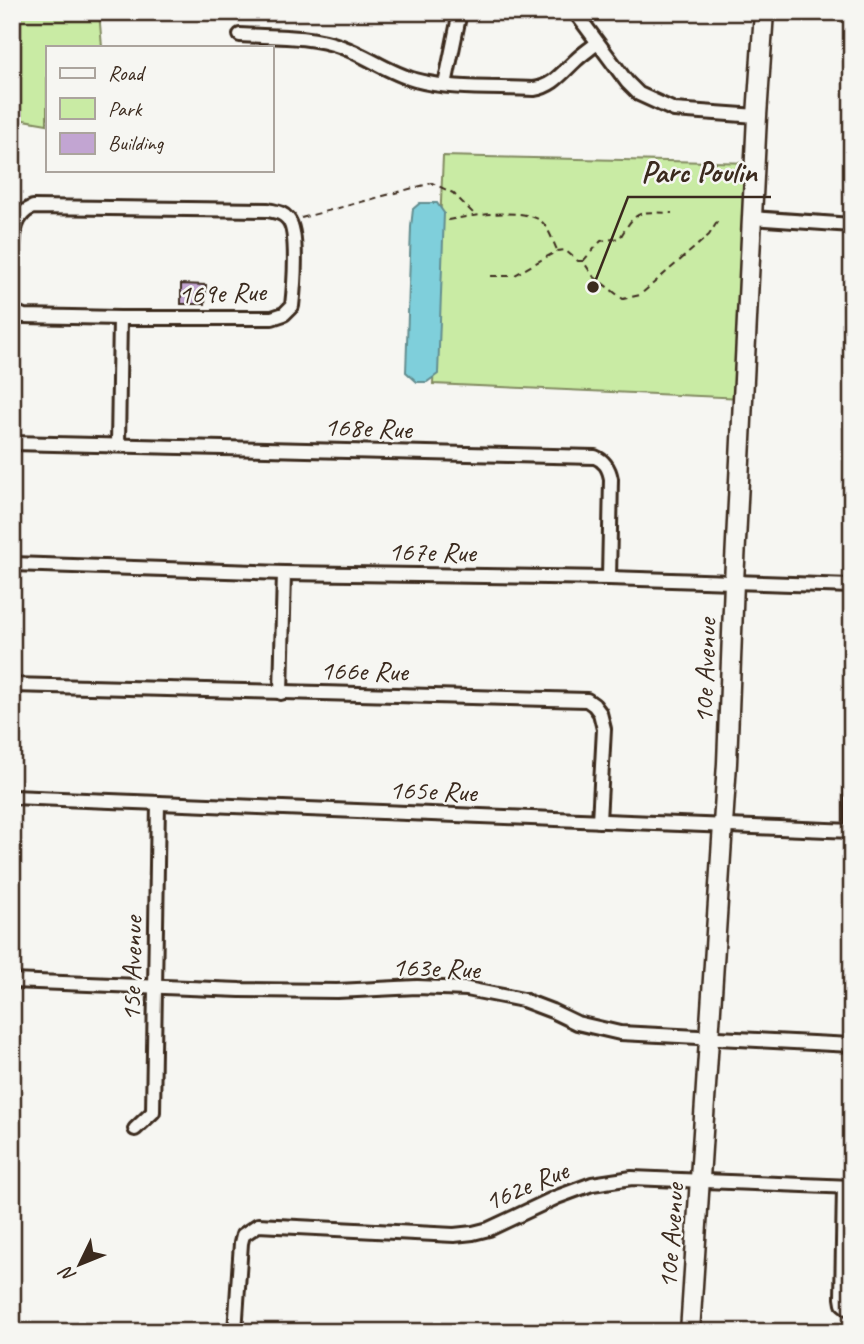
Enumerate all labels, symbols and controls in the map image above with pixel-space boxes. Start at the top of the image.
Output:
legend [46,46,273,172]
text: Road [108,60,147,86]
text: Park [108,96,143,122]
text: Building [108,130,165,156]
callout: Parc Poulin [628,146,771,197]
text: Parc Poulin [641,153,758,191]
street label: 169e Rue [178,273,268,312]
street label: 168e Rue [324,408,414,447]
street label: 167e Rue [388,533,478,570]
street label: 10e Avenue [685,616,724,724]
street label: 166e Rue [320,652,410,689]
street label: 165e Rue [389,771,479,810]
street label: 15e Avenue [113,914,150,1022]
street label: 163e Rue [392,948,482,987]
street label: 162e Rue [479,1151,575,1219]
street label: 10e Avenue [649,1180,692,1290]
north arrow [46,1228,116,1298]
text: N [53,1260,81,1287]

